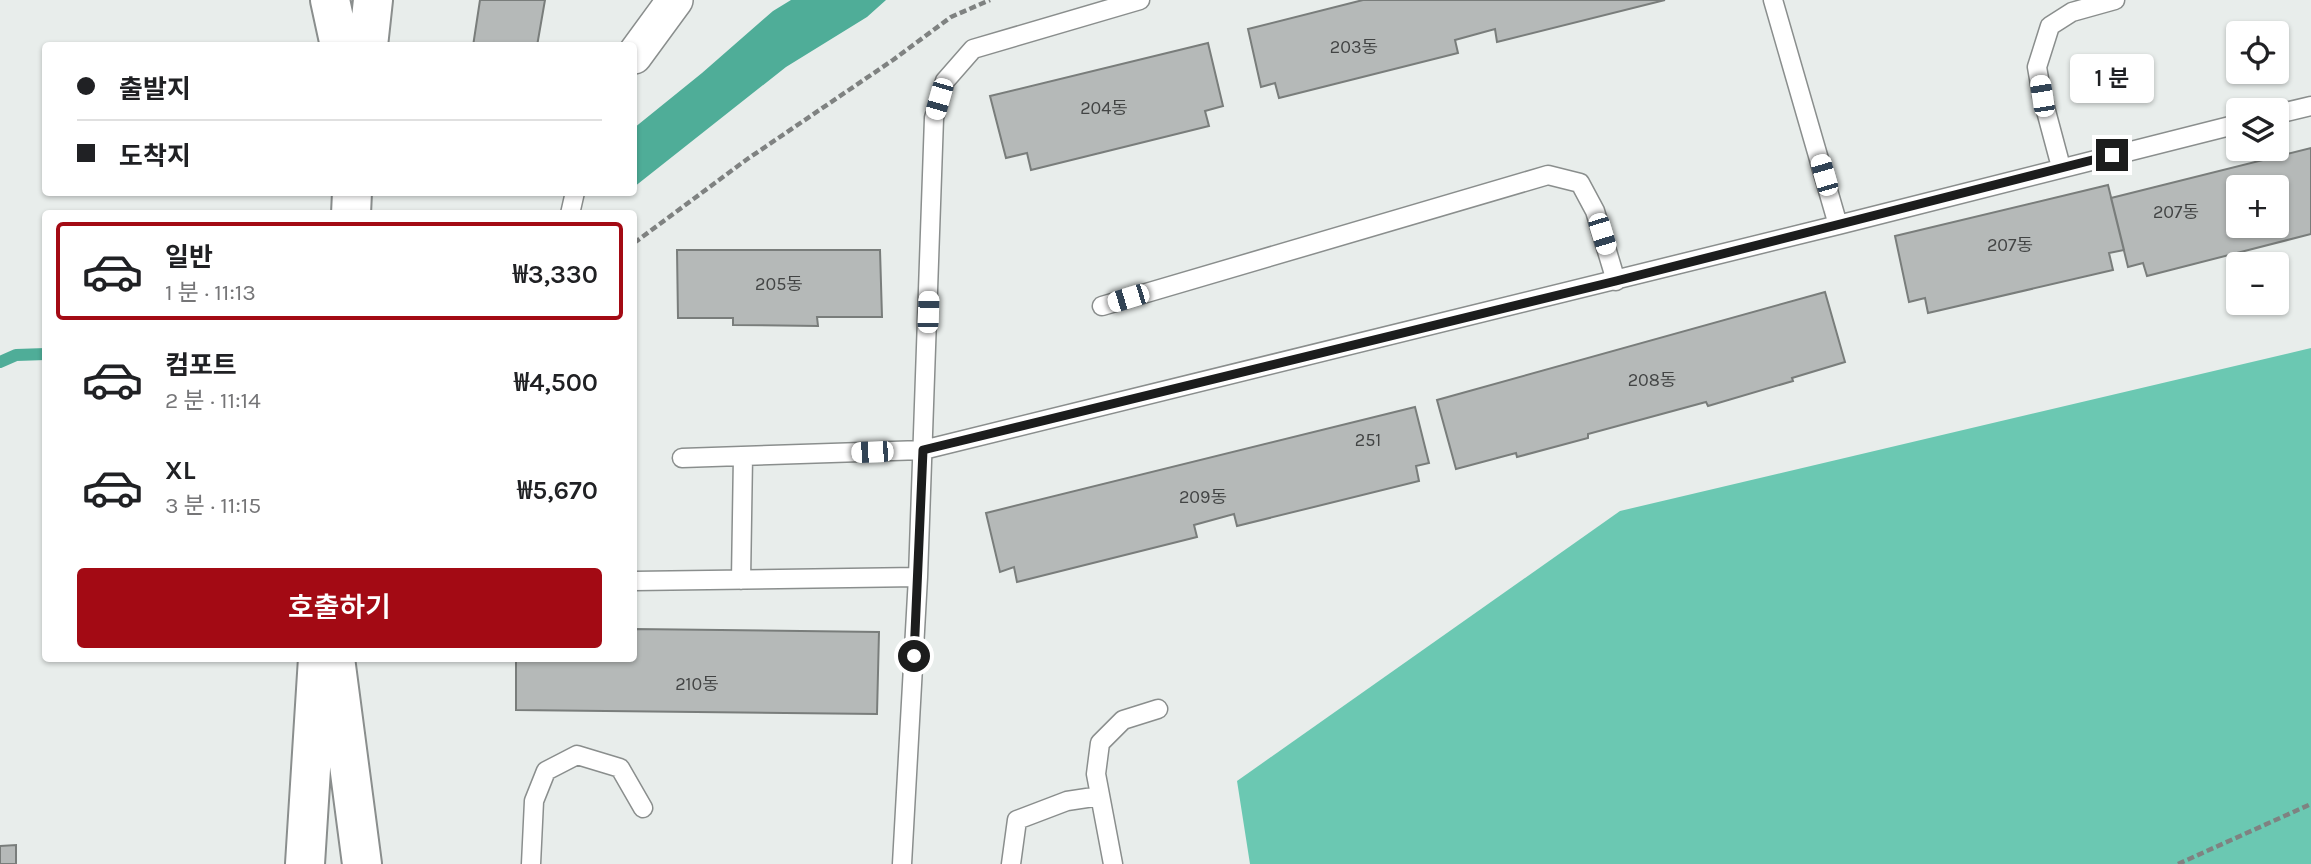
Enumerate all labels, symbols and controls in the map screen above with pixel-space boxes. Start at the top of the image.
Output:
map controls [2226,21,2289,315]
button: locate [2226,21,2289,84]
house number: 203동 [1330,36,1378,58]
callout: 1 분 [2070,54,2154,102]
text: 1 분 [2095,65,2129,92]
text: 출발지 [119,74,191,105]
car [2029,74,2056,118]
car [924,76,955,122]
house number: 204동 [1080,97,1128,119]
button: layers [2226,98,2289,161]
route end [2096,139,2128,171]
text: 도착지 [119,141,191,172]
car [1809,152,1840,198]
button: + [2226,175,2289,238]
house number: 207동 [2153,201,2199,223]
car [1586,211,1619,257]
house number: 207동 [1987,234,2033,256]
icon: car [81,240,144,303]
text: 일반 [165,242,213,273]
button: − [2226,252,2289,315]
text: ₩3,330 [513,259,598,290]
house number: 205동 [755,273,803,295]
text: 1 분 · 11:13 [165,279,256,306]
car [1105,282,1152,314]
car [917,291,940,333]
icon: car [81,348,144,411]
text: 컴포트 [165,350,237,381]
text: ₩4,500 [514,367,598,398]
house number: 208동 [1628,369,1676,391]
text: 2 분 · 11:14 [165,387,261,414]
house number: 251 [1355,429,1381,451]
car [851,441,894,463]
text: XL [165,455,196,486]
icon: car [81,456,144,519]
text: ₩5,670 [517,475,598,506]
house number: 209동 [1179,486,1227,508]
text: 3 분 · 11:15 [165,492,261,519]
button: 호출하기 [77,568,602,648]
route start [898,640,930,672]
house number: 210동 [675,673,719,695]

